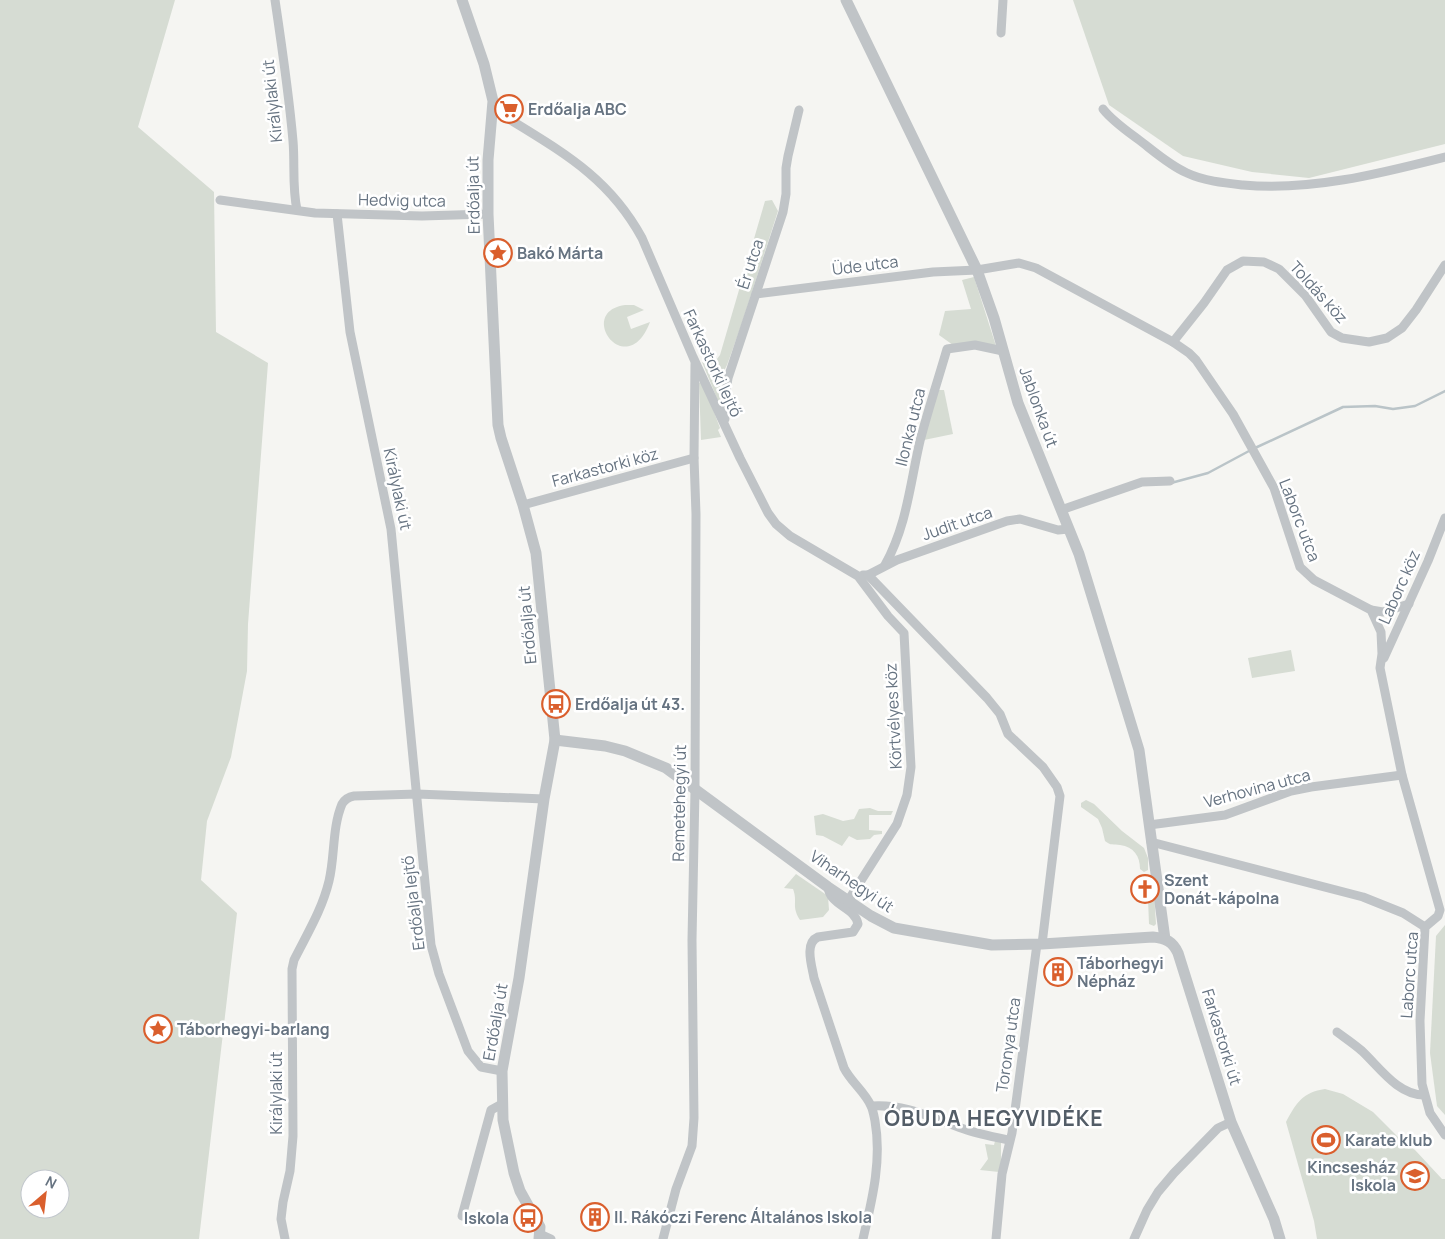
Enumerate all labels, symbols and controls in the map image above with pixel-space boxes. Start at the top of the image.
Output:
street label: Királylaki út [257,58,287,144]
supermarket icon: Erdőalja ABC [494,94,524,124]
place label: Erdőalja ABC [528,98,627,120]
street label: Erdőalja út [461,156,485,234]
street label: Hedvig utca [358,188,446,212]
street label: Ér utca [732,236,768,292]
place icon: Bakó Márta [483,238,513,268]
place label: Bakó Márta [517,242,603,264]
street label: Üde utca [831,250,899,280]
street label: Toldás köz [1285,256,1353,328]
street label: Farkastorki lejtő [678,306,748,420]
street label: Jablonka út [1014,364,1064,450]
street label: Ilonka utca [890,386,930,468]
street label: Farkastorki köz [549,442,661,492]
street label: Királylaki út [379,446,417,532]
street label: Laborc utca [1274,475,1326,565]
street label: Judit utca [919,501,995,545]
street label: Laborc köz [1373,546,1425,628]
street label: Erdőalja út [513,585,541,665]
street label: Körtvélyes köz [879,662,907,770]
bus stop icon: Erdőalja út 43. [541,689,571,719]
place label: Erdőalja út 43. [575,693,685,715]
street label: Remetehegyi út [667,744,691,862]
street label: Verhovina utca [1201,763,1313,813]
street label: Viharhegyi út [806,845,898,917]
street label: Erdőalja lejtő [396,854,430,952]
place label: Szent Donát-kápolna [1164,869,1279,909]
church icon: Szent Donát-kápolna [1130,874,1160,904]
street label: Laborc utca [1395,931,1423,1019]
place label: Táborhegyi Népház [1077,952,1164,992]
building icon: Táborhegyi Népház [1043,957,1073,987]
street label: Erdőalja út [477,982,513,1062]
street label: Farkastorki út [1197,986,1247,1088]
street label: Toronya utca [990,996,1026,1094]
place icon: Táborhegyi-barlang [143,1014,173,1044]
place label: Táborhegyi-barlang [177,1018,330,1040]
street label: Királylaki út [265,1051,287,1135]
district label: ÓBUDA HEGYVIDÉKE [884,1104,1104,1132]
sports icon: Karate klub [1311,1125,1341,1155]
place label: Karate klub [1345,1129,1432,1151]
place label: Kincsesház Iskola [1307,1156,1396,1196]
school or university icon: Kincsesház Iskola [1400,1161,1430,1191]
north arrow [20,1169,70,1219]
text: N [42,1171,60,1193]
building icon: II. Rákóczi Ferenc Általános Iskola [580,1202,610,1232]
bus stop icon: Iskola [513,1203,543,1233]
place label: II. Rákóczi Ferenc Általános Iskola [614,1206,872,1228]
place label: Iskola [464,1207,509,1229]

